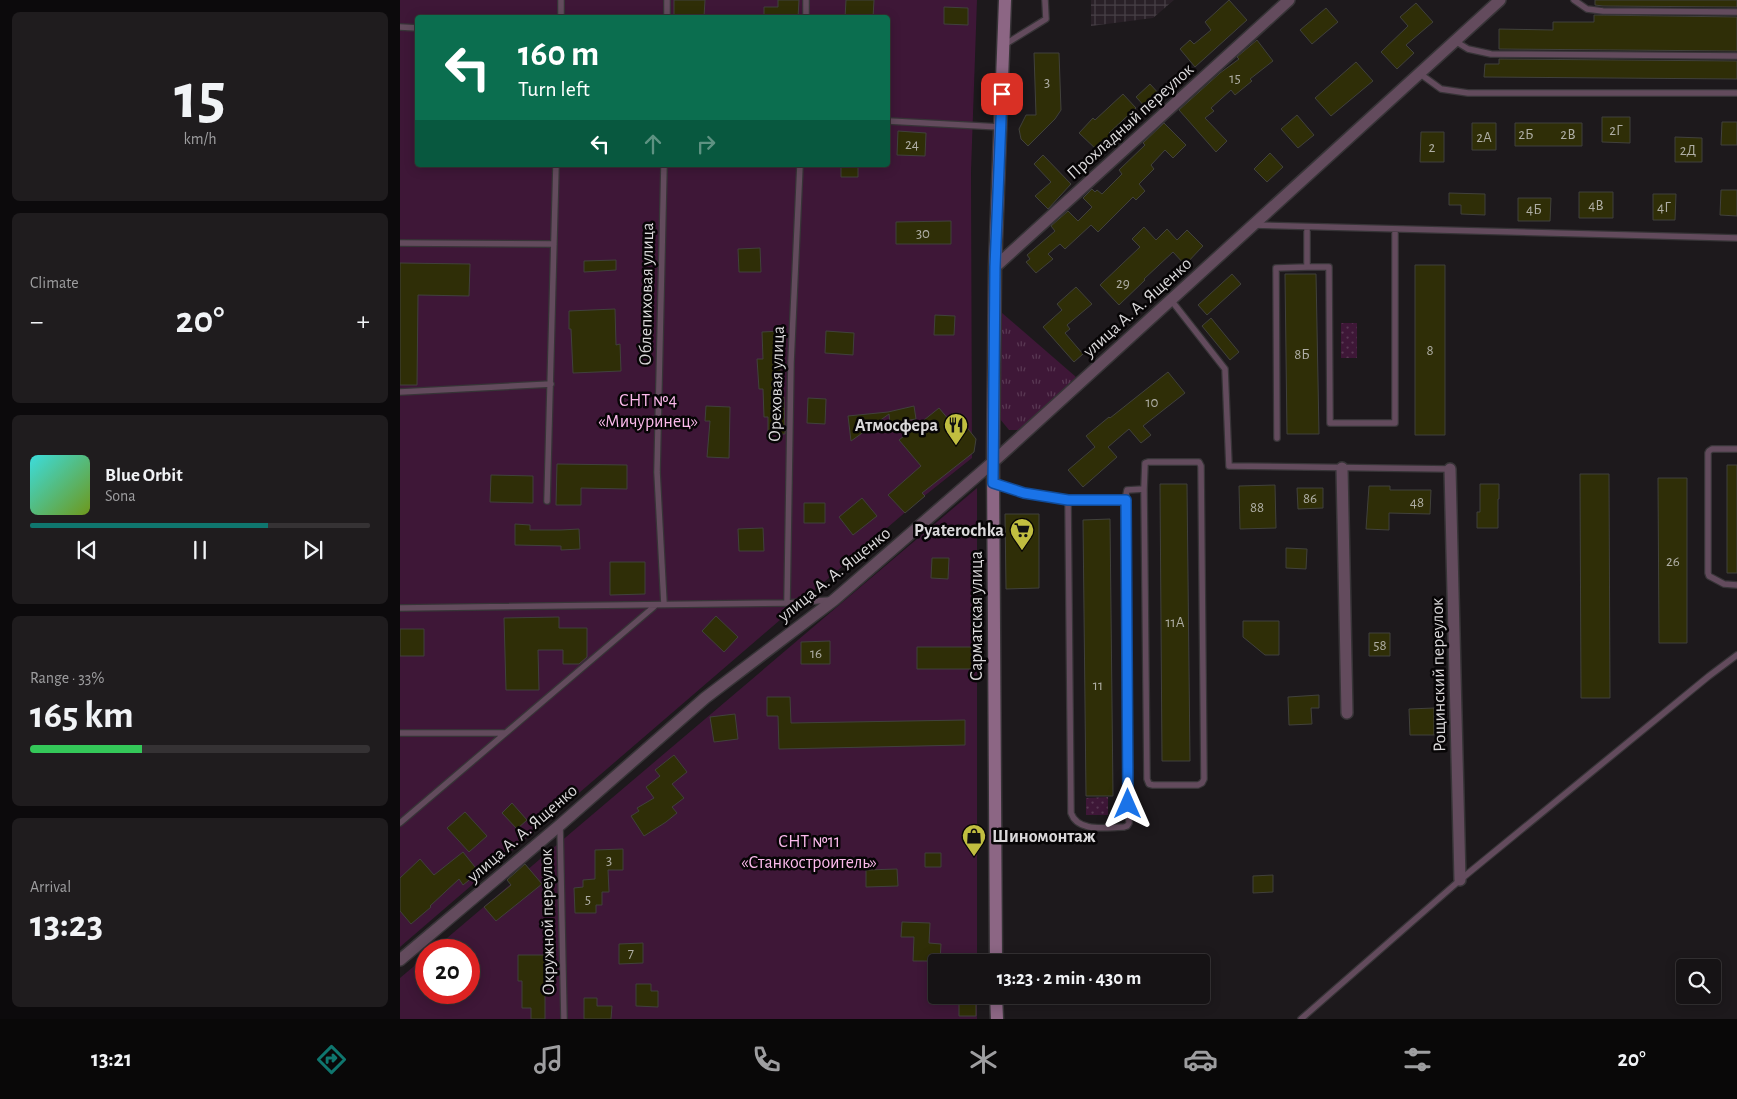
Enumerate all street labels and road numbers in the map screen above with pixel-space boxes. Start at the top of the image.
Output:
street label: Прохладный переулок [1064,60,1198,183]
street label: Облепиховая улица [636,222,657,366]
street label: улица А. А. Ященко [1079,255,1195,362]
street label: Ореховая улица [766,326,788,443]
street label: улица А. А. Ященко [774,524,894,626]
street label: Сарматская улица [968,551,986,681]
street label: Рощинский переулок [1429,597,1449,752]
street label: улица А. А. Ященко [464,781,581,887]
street label: Окружной переулок [538,848,558,996]

